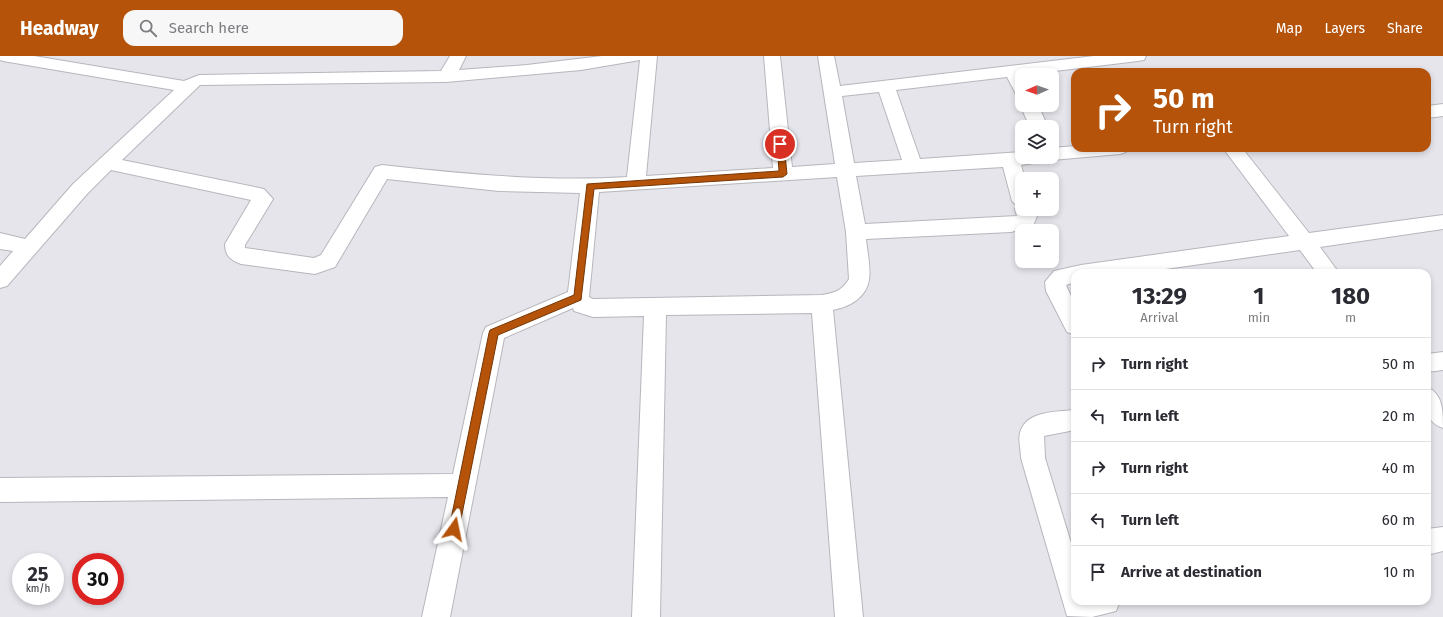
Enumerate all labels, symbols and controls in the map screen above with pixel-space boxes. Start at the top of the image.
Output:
search box [123,10,403,46]
text: Headway [20,17,99,40]
icon: search [137,17,159,39]
text: Search here [169,19,249,37]
text: Map [1276,20,1302,37]
text: Layers [1324,20,1365,37]
text: Share [1387,20,1423,37]
north arrow [1015,68,1059,112]
map controls [1015,68,1059,268]
text: 50 m [1153,82,1215,115]
icon: right [1087,84,1139,136]
text: Turn right [1153,116,1233,138]
button: layers [1015,120,1059,164]
pin [763,127,797,161]
icon: arrive [769,133,791,155]
button: + [1015,172,1059,216]
button: − [1015,224,1059,268]
text: 13:29 [1132,282,1187,310]
text: 1 [1253,282,1264,310]
text: 180 [1331,282,1370,310]
text: Arrival [1140,310,1178,325]
text: min [1248,310,1270,325]
text: m [1345,310,1356,325]
icon: right [1087,353,1109,375]
text: Turn right [1121,355,1188,373]
text: 50 m [1382,355,1415,373]
icon: left [1087,405,1109,427]
text: Turn left [1121,407,1179,425]
text: 20 m [1382,407,1415,425]
icon: right [1087,457,1109,479]
text: Turn right [1121,459,1188,477]
text: 40 m [1382,459,1415,477]
position arrow [433,508,475,550]
icon: left [1087,509,1109,531]
text: Turn left [1121,511,1179,529]
text: 60 m [1382,511,1415,529]
speed limit sign: 30 [72,553,124,605]
icon: arrive [1087,561,1109,583]
text: 25 [27,562,49,586]
text: Arrive at destination [1121,563,1262,581]
text: 10 m [1383,563,1415,581]
text: km/h [26,583,50,595]

